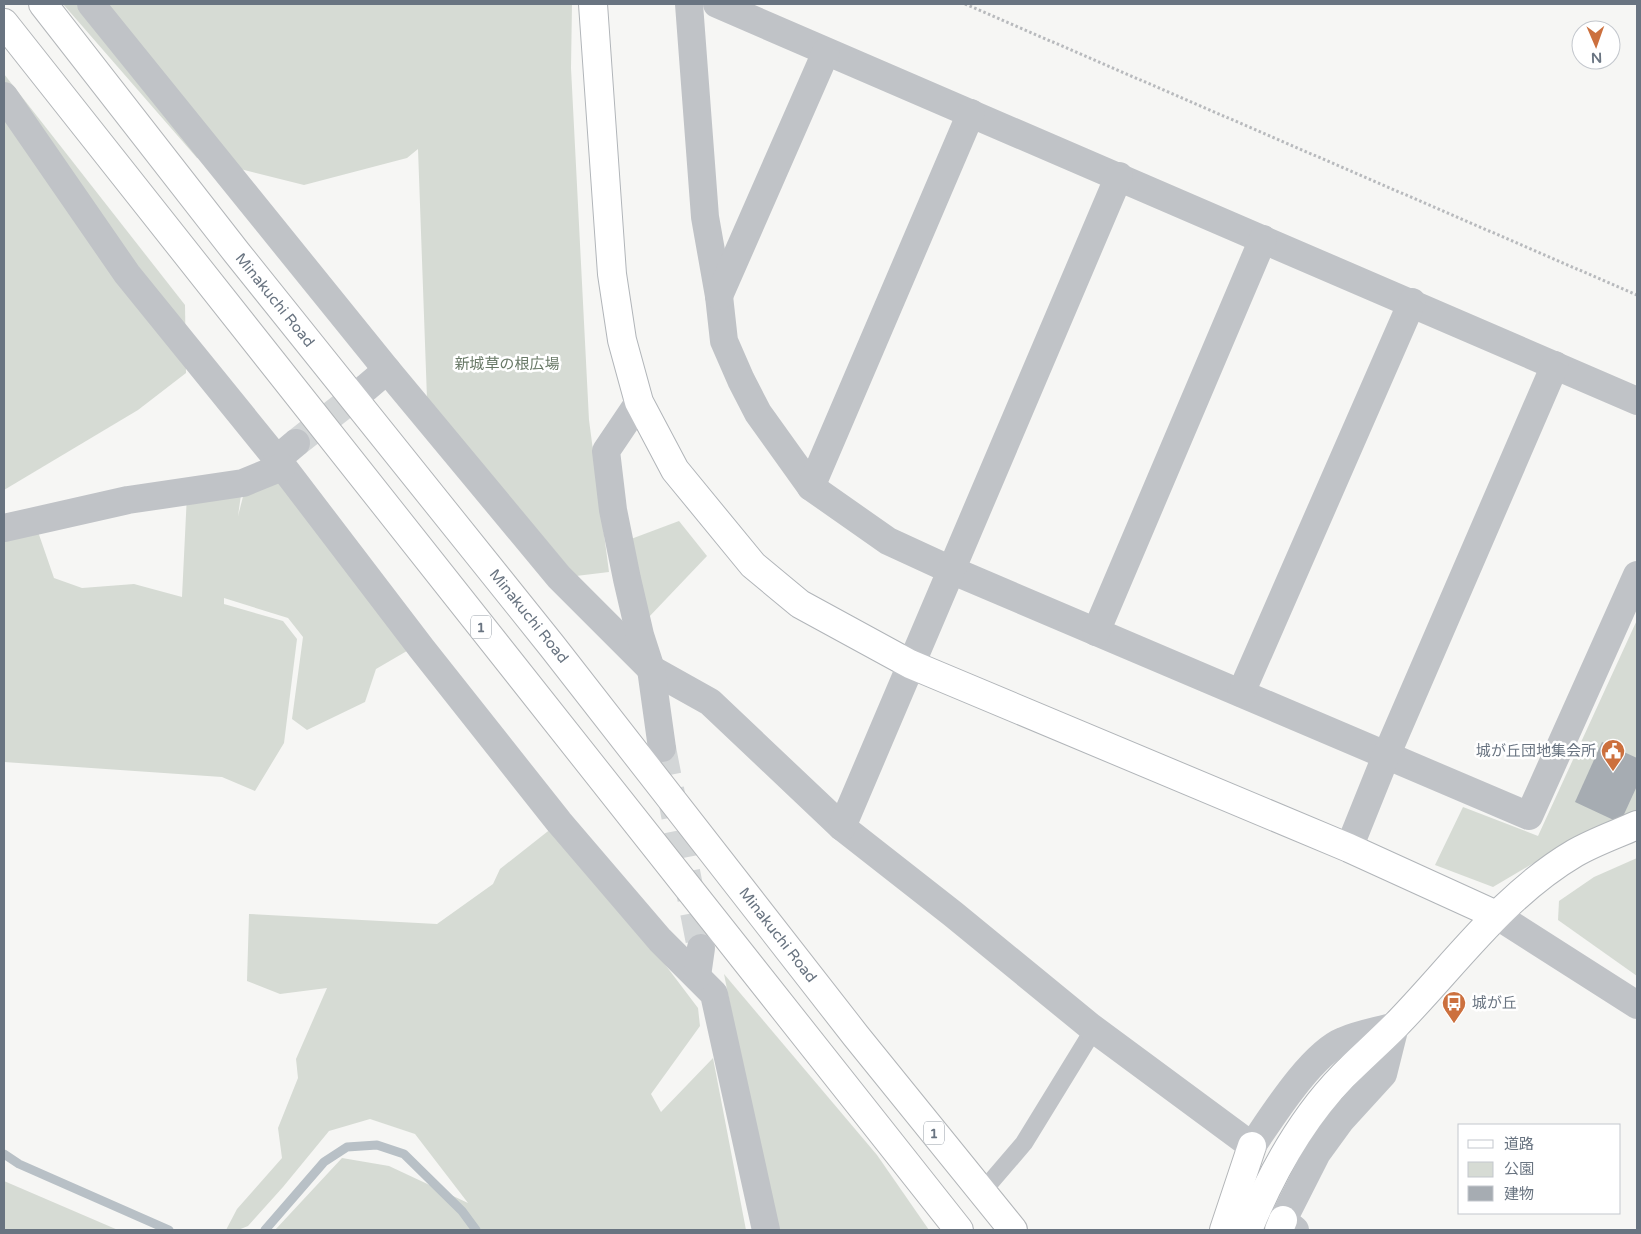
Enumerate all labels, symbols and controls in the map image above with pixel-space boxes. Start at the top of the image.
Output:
north arrow [1571,20,1621,70]
text: N [1591,49,1602,66]
street label: Minakuchi Road [232,249,318,351]
park label: 新城草の根広場 [454,355,560,373]
street label: Minakuchi Road [486,565,572,667]
road number: 1 [471,616,491,638]
public building icon: 城が丘団地集会所 [1600,738,1626,772]
place label: 城が丘団地集会所 [1476,742,1596,760]
street label: Minakuchi Road [735,884,821,986]
bus stop icon: 城が丘 [1441,990,1467,1024]
place label: 城が丘 [1472,994,1517,1012]
road number: 1 [924,1122,944,1144]
legend [1458,1124,1621,1214]
text: 道路 [1504,1135,1534,1153]
text: 公園 [1504,1160,1534,1178]
text: 建物 [1504,1185,1534,1203]

